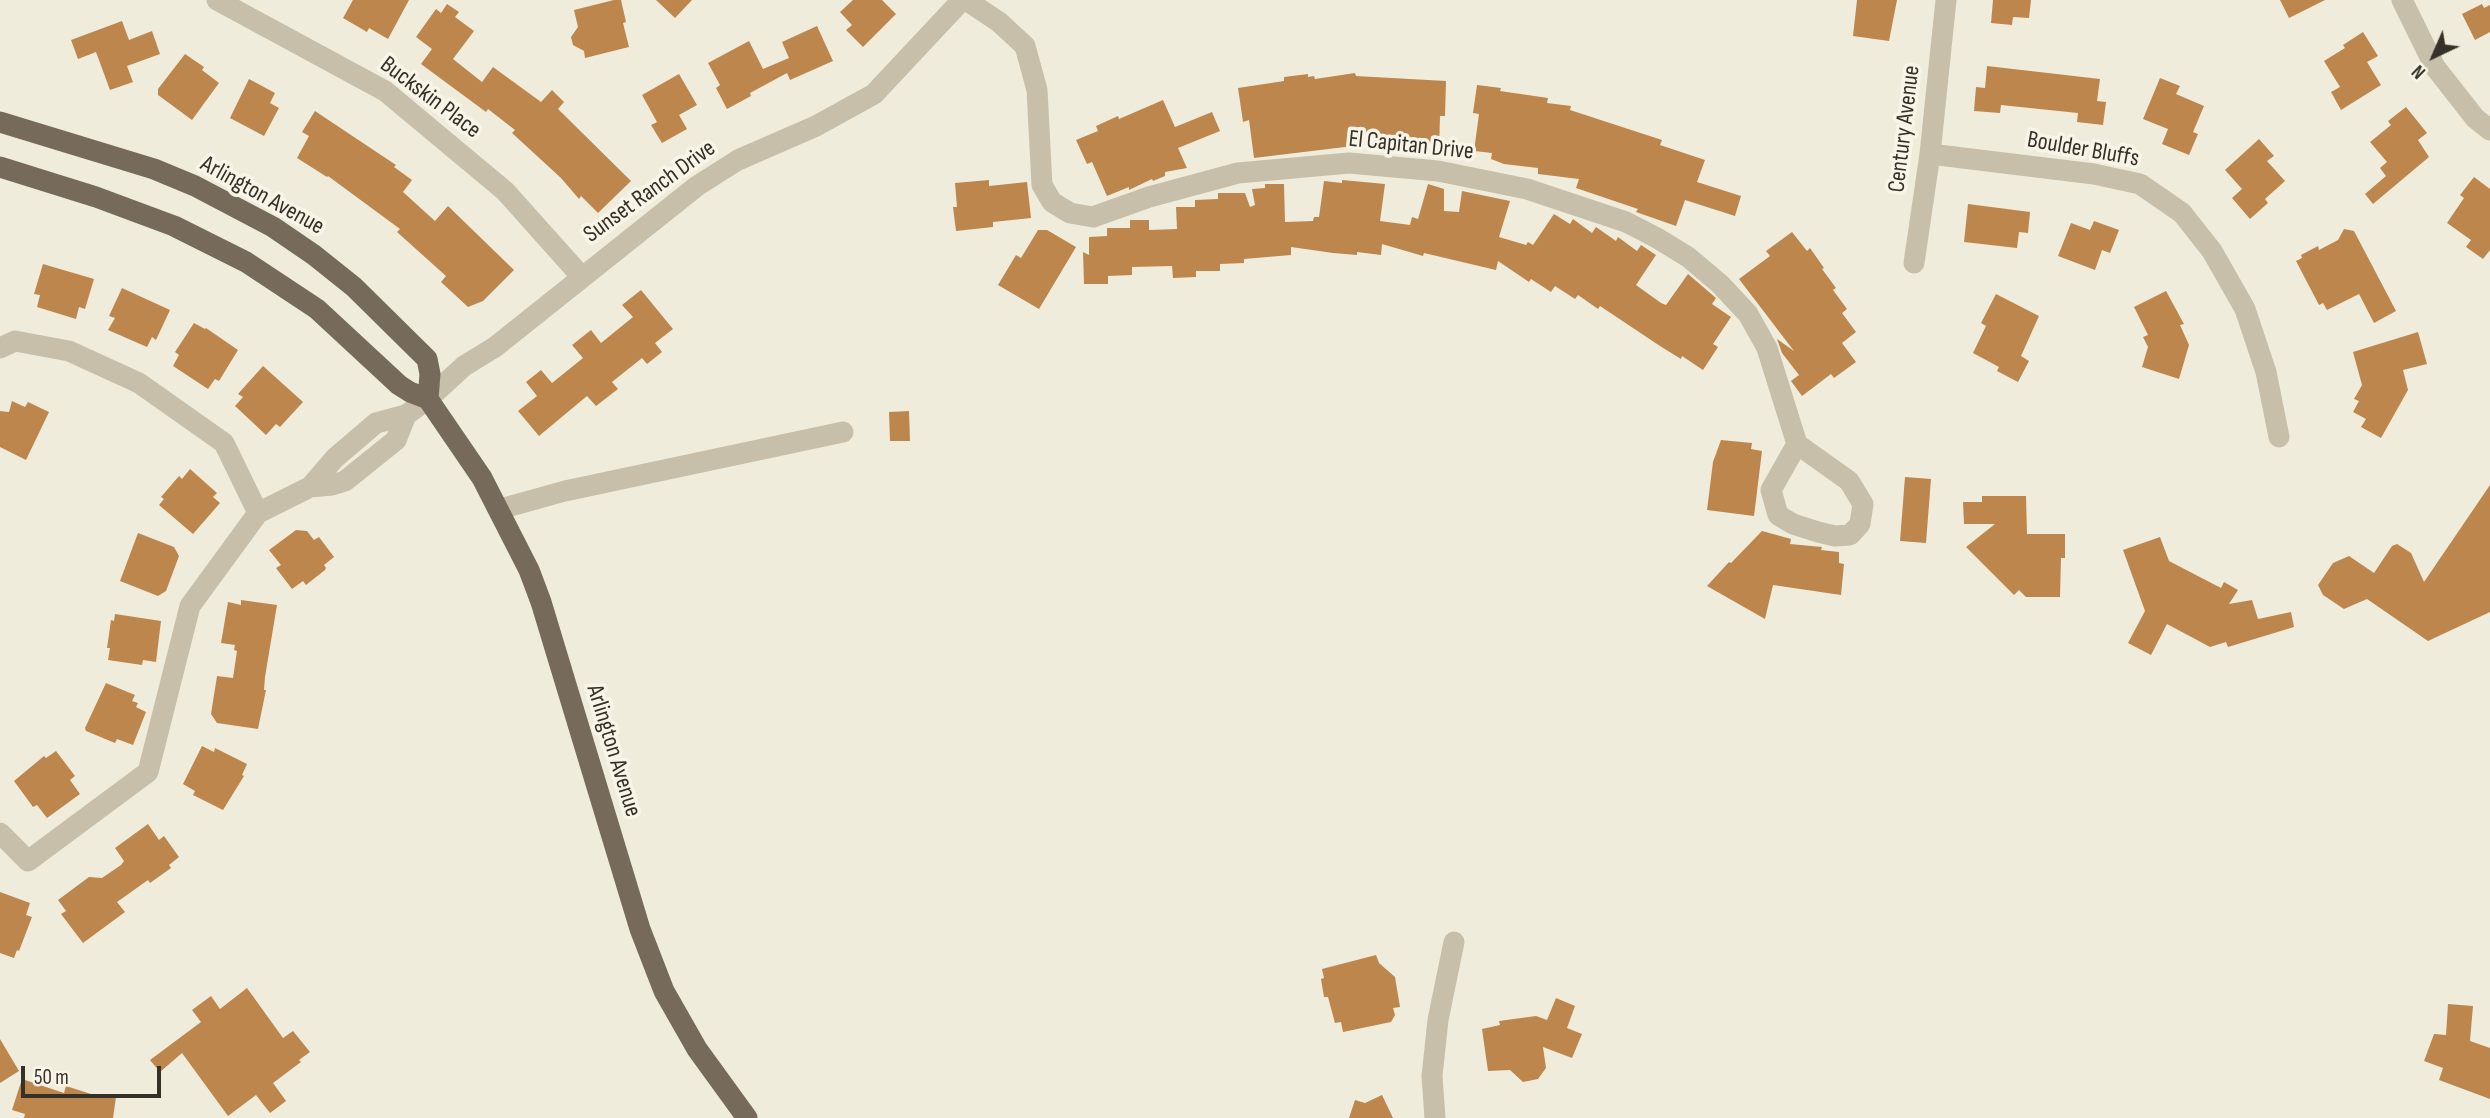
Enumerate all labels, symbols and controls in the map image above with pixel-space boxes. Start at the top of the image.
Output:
north arrow [2399,21,2469,91]
street label: Buckskin Place [374,51,486,145]
text: N [2407,60,2431,83]
street label: Century Avenue [1883,64,1927,194]
street label: El Capitan Drive [1347,125,1475,167]
street label: Boulder Bluffs [2025,126,2141,174]
street label: Sunset Ranch Drive [579,135,721,249]
street label: Arlington Avenue [195,150,329,242]
street label: Arlington Avenue [579,681,647,821]
scale bar [24,1052,164,1096]
text: 50 m [34,1065,69,1090]

